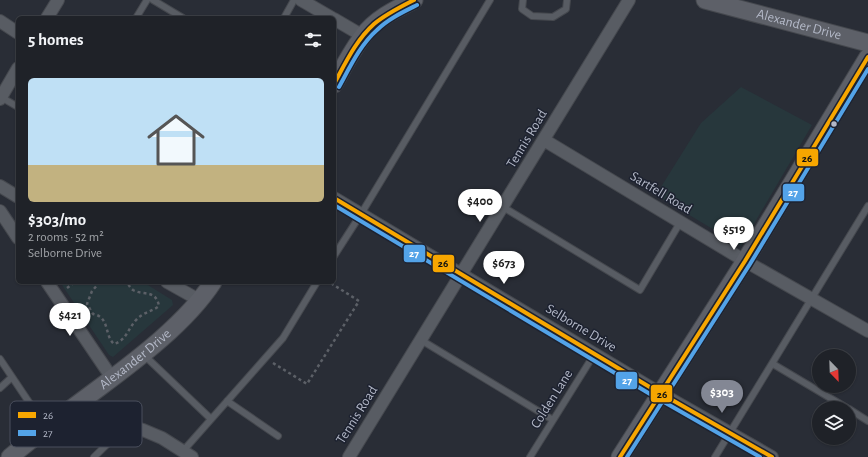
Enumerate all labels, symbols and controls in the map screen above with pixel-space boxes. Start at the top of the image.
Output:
street label: Alexander Drive [755,7,843,43]
icon: filters [302,29,324,51]
text: 5 homes [28,31,84,48]
icon: home [140,104,212,176]
street label: Tennis Road [504,107,550,171]
unlabelled marker [829,119,839,129]
line badge: 26 [796,148,819,167]
text: 26 [802,153,812,164]
street label: Sartfell Road [628,169,694,217]
line badge: 27 [782,183,805,202]
text: 27 [788,187,798,198]
pin: $400 [456,189,504,223]
text: $400 [467,195,493,208]
text: $303/mo [28,211,86,228]
pin: $519 [710,217,758,251]
text: $519 [723,223,745,236]
text: 2 rooms · 52 m² [28,231,104,244]
line badge: 27 [403,244,426,263]
text: Selborne Drive [28,247,102,260]
text: 27 [409,248,419,259]
pin: $673 [480,251,528,285]
line badge: 26 [432,254,455,273]
text: $673 [492,257,516,270]
text: 26 [438,258,448,269]
street label: Selborne Drive [543,301,619,355]
pin: $421 [46,303,94,337]
text: $421 [58,309,82,322]
street label: Alexander Drive [97,327,174,392]
north arrow [812,349,856,393]
map controls [812,349,856,445]
street label: Colden Lane [528,367,576,431]
line badge: 27 [615,371,638,390]
text: 27 [622,375,632,386]
pin: $303 [698,380,746,414]
street label: Tennis Road [334,384,380,446]
line badge: 26 [650,384,673,403]
text: $303 [710,386,734,399]
text: 26 [657,389,667,400]
legend [10,401,142,447]
button: layers [812,401,856,445]
text: 26 [43,410,53,421]
text: 27 [43,428,53,439]

